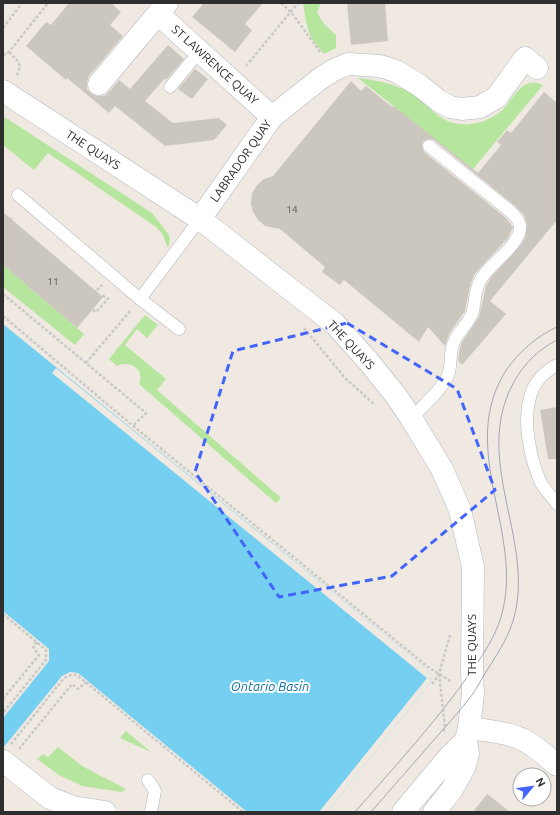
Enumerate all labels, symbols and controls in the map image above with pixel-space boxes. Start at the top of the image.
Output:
street label: ST LAWRENCE QUAY [169,22,261,107]
street label: LABRADOR QUAY [207,117,274,204]
street label: THE QUAYS [64,127,123,172]
house number: 14 [286,204,298,215]
house number: 11 [47,276,59,287]
street label: THE QUAYS [325,317,377,372]
street label: THE QUAYS [465,614,478,676]
water label: Ontario Basin [231,679,309,693]
north arrow [512,767,552,807]
text: N [534,776,548,789]

